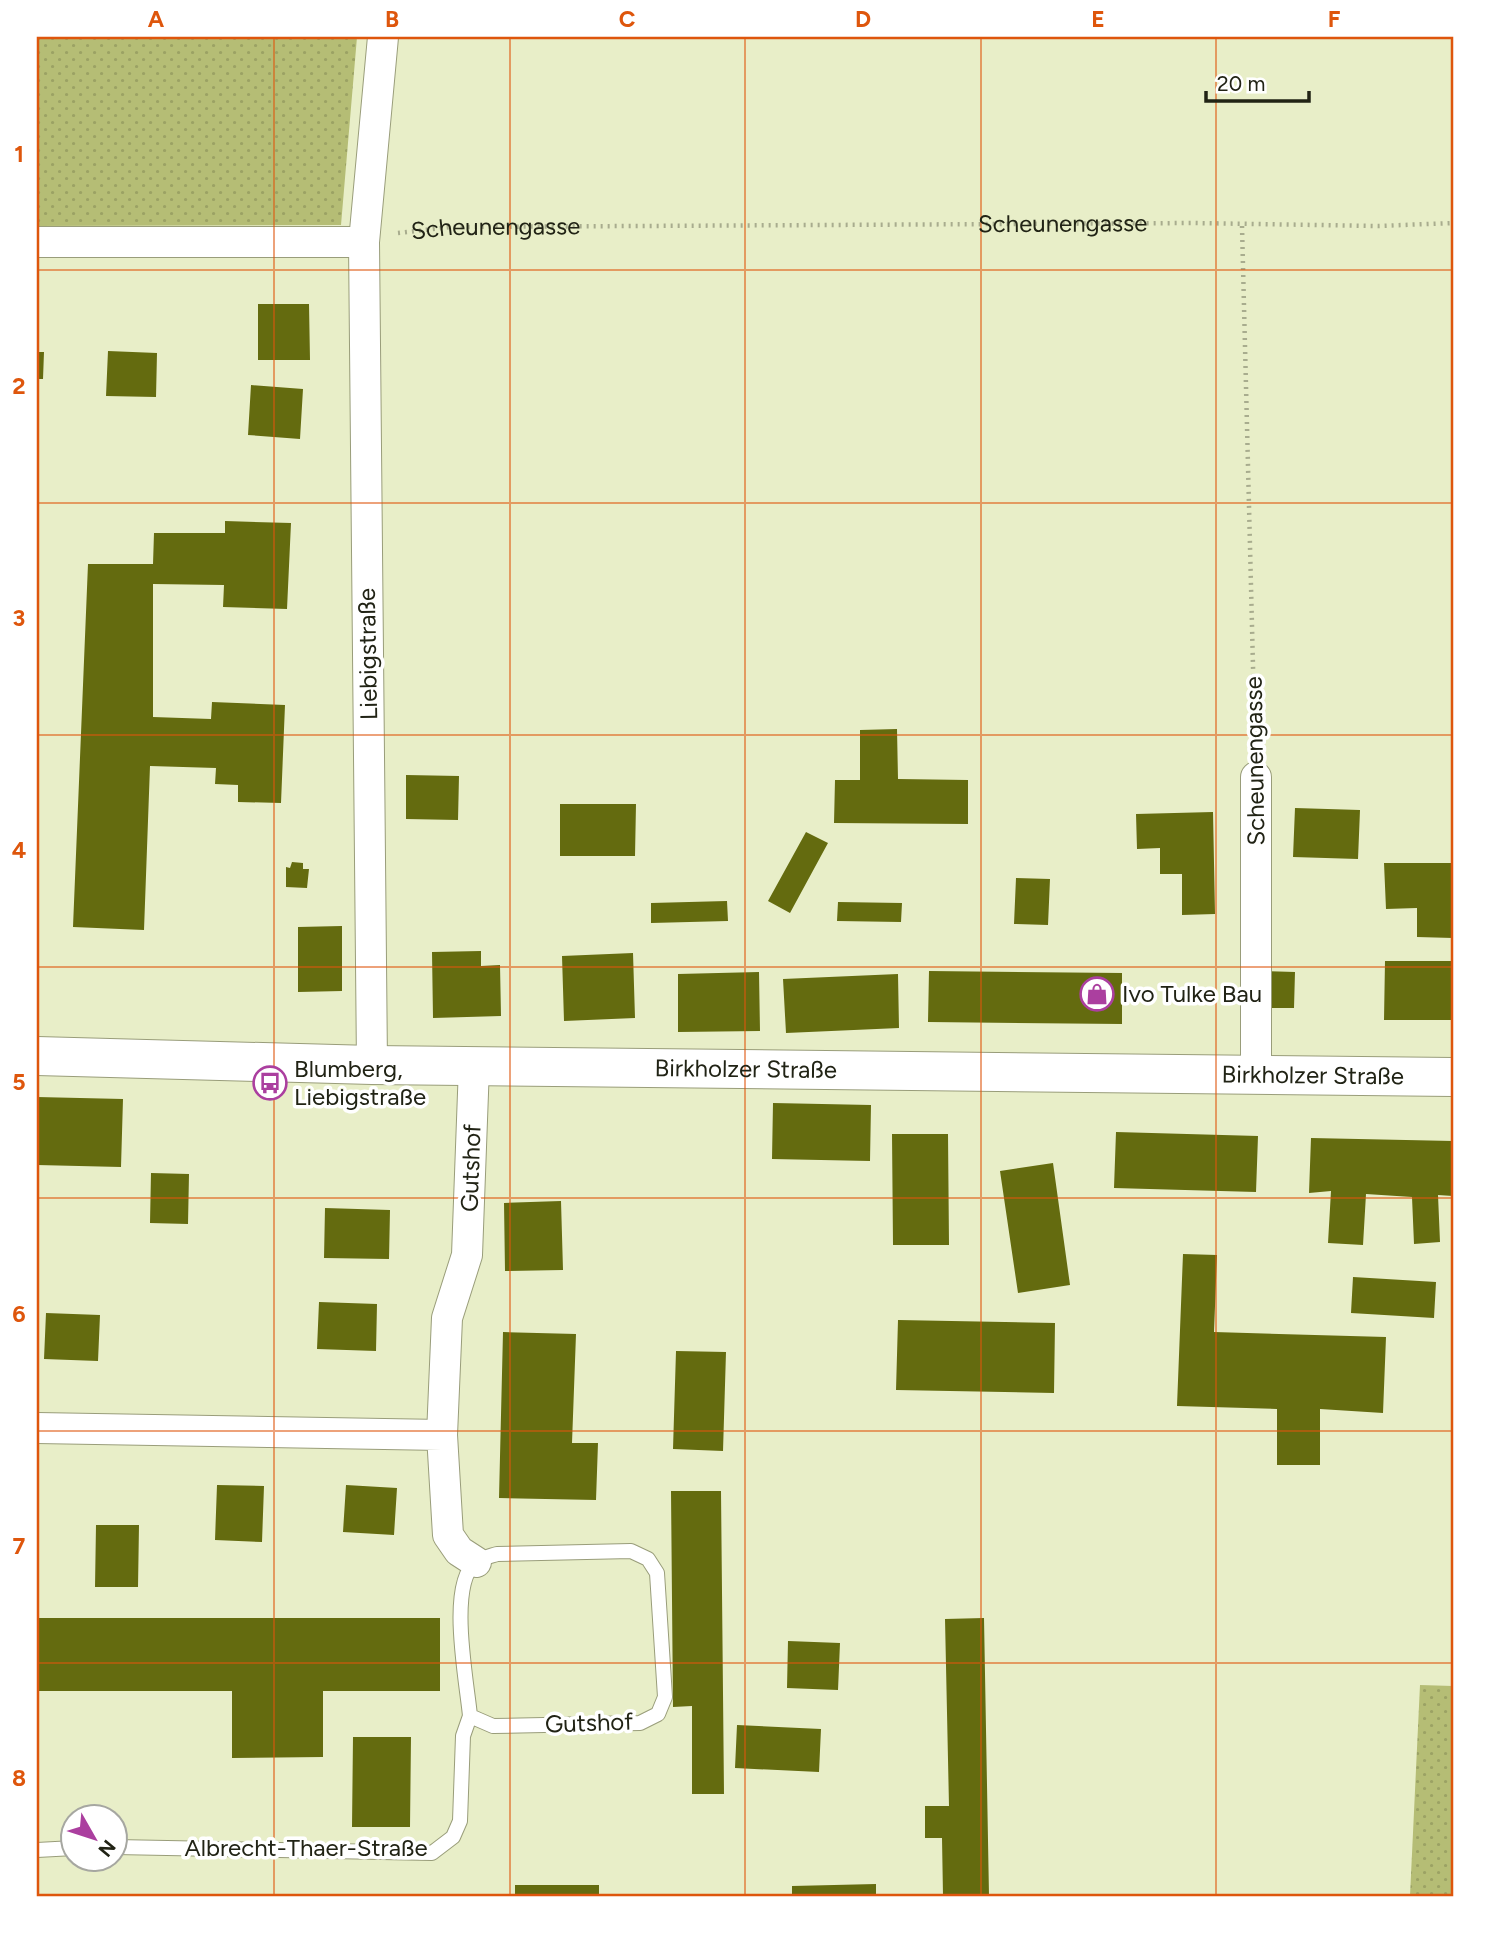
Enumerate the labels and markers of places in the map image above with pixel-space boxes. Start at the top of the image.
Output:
shop icon: Ivo Tulke Bau [1078,975,1116,1013]
place label: Ivo Tulke Bau [1122,979,1262,1008]
place label: Blumberg, Liebigstraße [294,1054,426,1111]
bus stop icon: Blumberg, Liebigstraße [251,1064,289,1102]

